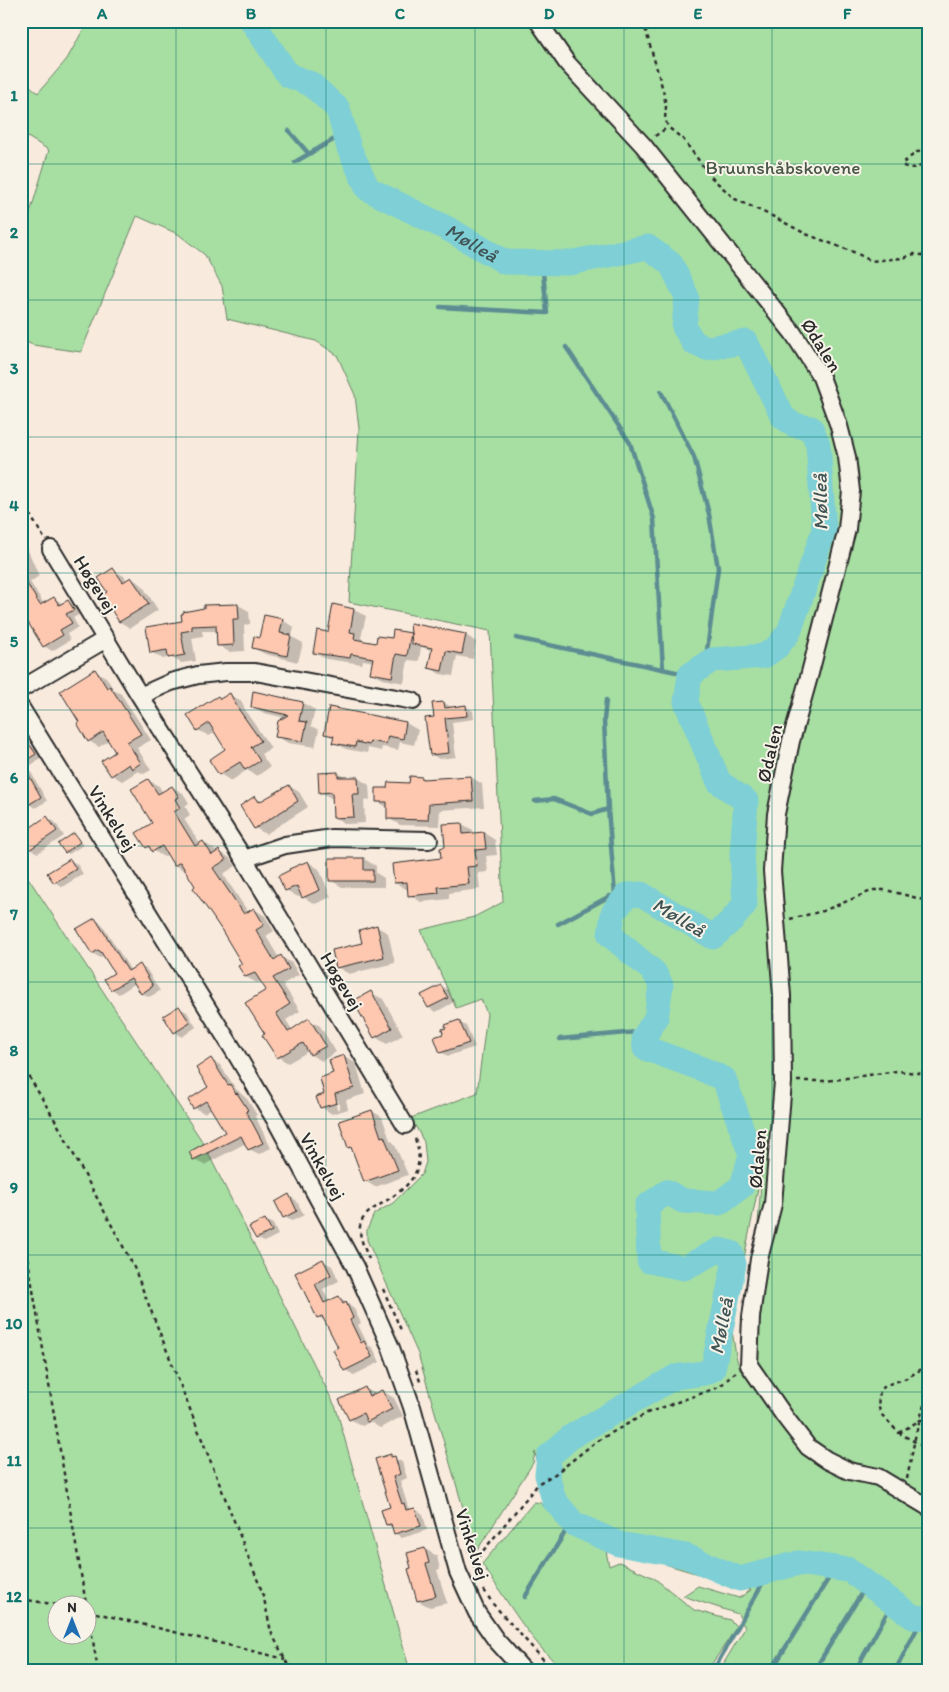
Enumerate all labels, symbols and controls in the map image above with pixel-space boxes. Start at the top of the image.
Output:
text: A [96,4,108,23]
text: B [246,4,257,23]
text: C [395,4,406,23]
text: D [544,4,555,23]
text: E [694,4,703,23]
text: F [843,4,852,23]
text: 1 [10,86,18,105]
park label: Bruunshåbskovene [705,156,861,179]
water label: Mølleå [441,218,503,268]
text: 2 [10,223,19,242]
street label: Ødalen [796,314,847,377]
text: 3 [10,359,19,378]
water label: Mølleå [807,473,832,531]
text: 4 [9,496,19,515]
street label: Høgevej [69,551,122,618]
text: 5 [10,632,19,651]
street label: Ødalen [752,721,787,785]
text: 6 [10,768,19,787]
street label: Vinkelvej [83,781,142,856]
water label: Mølleå [648,892,710,942]
text: 7 [9,905,18,924]
street label: Høgevej [315,948,368,1015]
text: 8 [10,1041,19,1060]
street label: Ødalen [743,1128,772,1190]
street label: Vinkelvej [295,1129,350,1204]
text: 9 [10,1178,18,1197]
water label: Mølleå [704,1295,738,1356]
text: 10 [5,1314,23,1333]
text: 11 [7,1451,22,1470]
street label: Vinkelvej [450,1506,495,1583]
text: 12 [6,1587,23,1606]
north arrow [48,1594,98,1644]
text: N [67,1599,77,1616]

